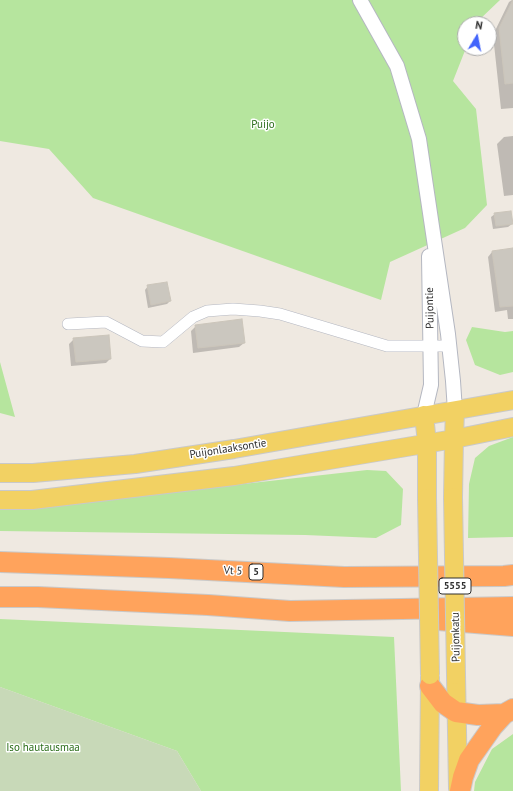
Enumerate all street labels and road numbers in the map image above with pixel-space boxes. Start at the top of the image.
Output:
street label: Puijontie [423,287,437,329]
street label: Puijonlaaksontie [189,436,267,462]
street label: Vt 5 [223,564,243,578]
road number: 5 [249,564,263,580]
road number: 5555 [439,578,471,594]
street label: Puijonkatu [449,612,463,662]

